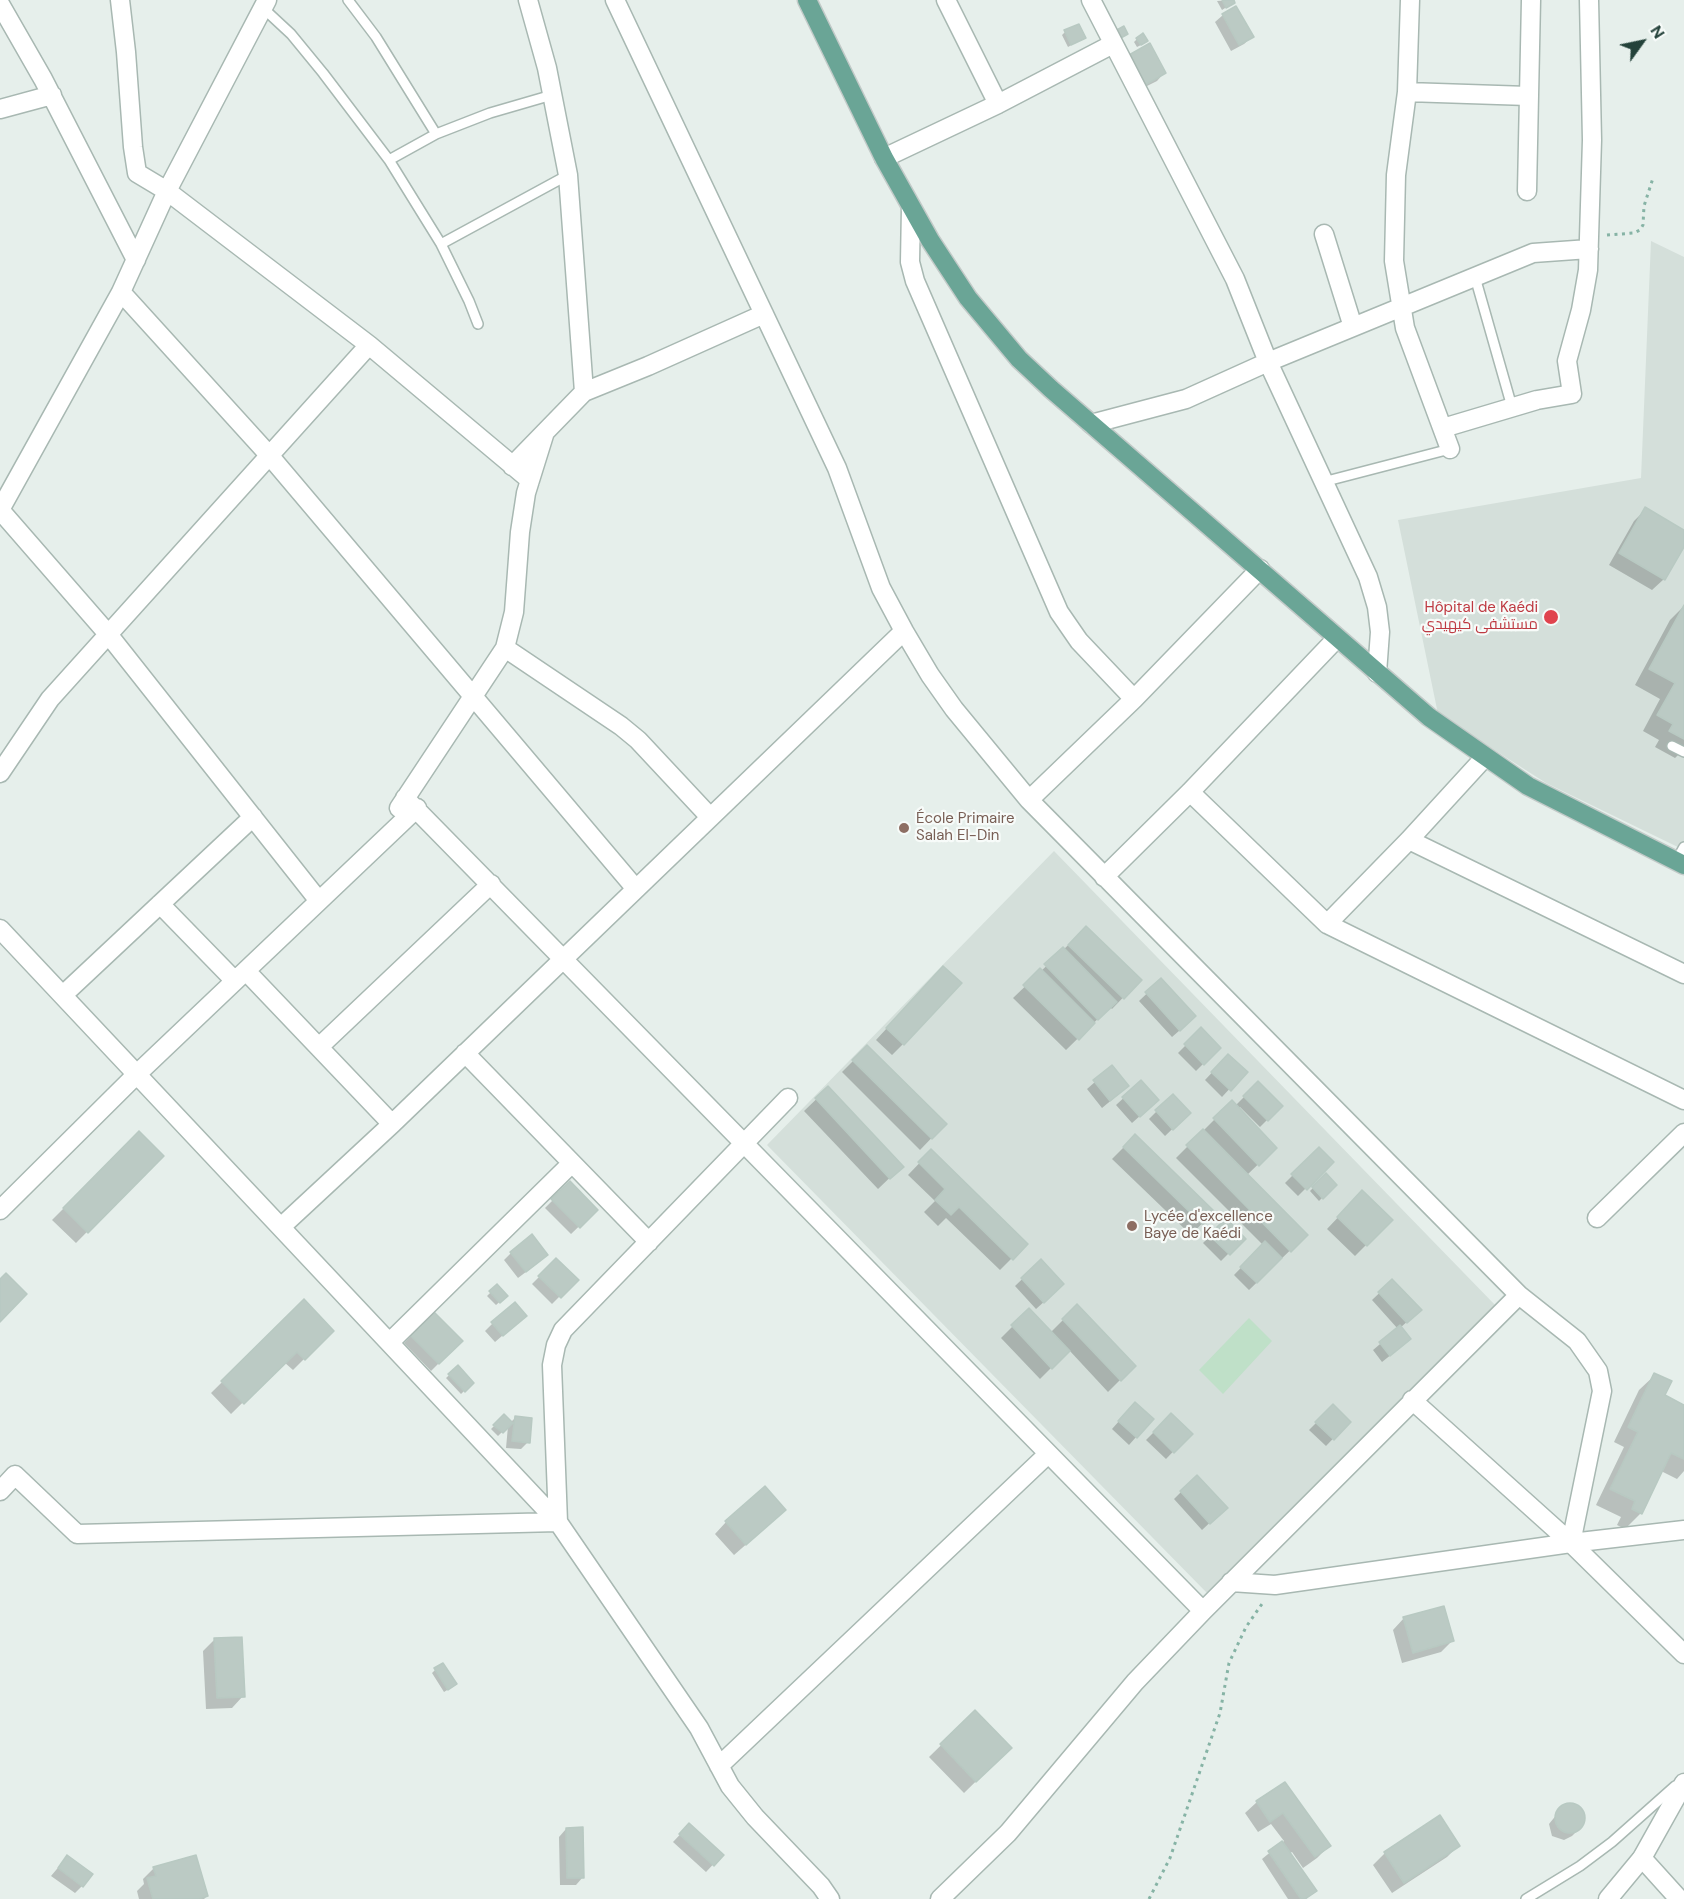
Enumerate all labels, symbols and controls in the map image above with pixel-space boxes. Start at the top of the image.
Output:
north arrow [1612,12,1672,72]
text: N [1646,21,1669,43]
place label: Hôpital de Kaédi مستشفى كيهيدي [1422,599,1538,634]
marker: Hôpital de Kaédi مستشفى كيهيدي [1542,608,1560,626]
place label: École Primaire Salah El-Din [916,810,1015,845]
marker: École Primaire Salah El-Din [897,821,911,835]
place label: Lycée d'excellence Baye de Kaédi [1144,1208,1273,1243]
marker: Lycée d'excellence Baye de Kaédi [1125,1219,1139,1233]

